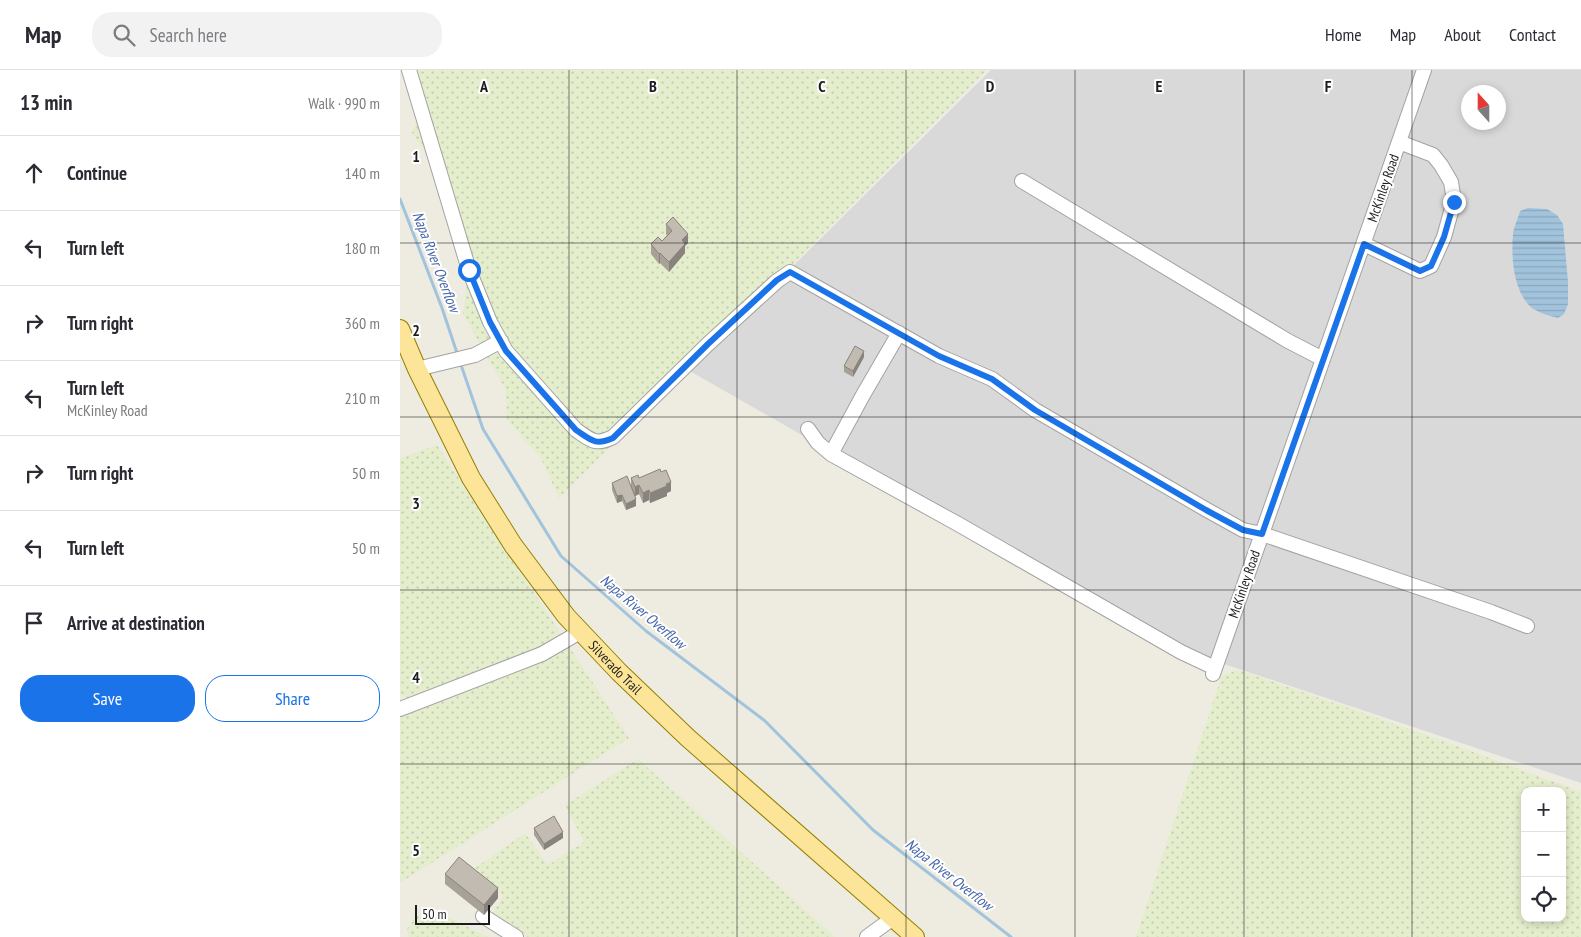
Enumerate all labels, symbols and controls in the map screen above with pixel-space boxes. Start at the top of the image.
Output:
search box [92,12,442,57]
text: Map [25,19,62,50]
icon: search [110,21,138,49]
text: Search here [150,23,227,47]
text: Home [1325,23,1362,46]
text: Map [1390,23,1416,46]
text: About [1444,23,1481,46]
text: Contact [1509,23,1556,46]
text: A [479,76,489,96]
text: B [649,76,657,96]
text: C [818,76,826,96]
text: D [986,76,995,96]
text: E [1156,76,1163,96]
text: F [1325,76,1332,96]
north arrow [1461,85,1506,130]
text: 13 min [20,89,72,116]
text: Walk · 990 m [308,93,380,113]
text: 1 [412,146,420,166]
street label: McKinley Road [1363,152,1403,224]
icon: ahead [20,159,48,187]
text: Continue [67,161,127,185]
text: 140 m [345,163,380,183]
route end [1443,191,1466,214]
water label: Napa River Overflow [409,209,465,317]
icon: left [20,234,48,262]
text: Turn left [67,236,124,260]
text: 180 m [345,238,380,258]
route start [458,259,481,282]
icon: right [20,309,48,337]
text: Turn right [67,311,133,335]
text: 360 m [345,313,380,333]
text: 2 [412,320,420,340]
text: Turn left [67,376,124,400]
icon: left [20,384,48,412]
text: 210 m [345,388,380,408]
text: McKinley Road [67,400,148,420]
icon: right [20,459,48,487]
text: Turn right [67,461,133,485]
text: 50 m [352,463,380,483]
text: 3 [412,493,420,513]
icon: left [20,534,48,562]
text: Turn left [67,536,124,560]
text: 50 m [352,538,380,558]
street label: McKinley Road [1224,548,1264,620]
water label: Napa River Overflow [597,570,692,654]
icon: arrive [20,609,48,637]
text: Arrive at destination [67,611,205,635]
street label: Silverado Trail [585,637,646,699]
text: 4 [412,667,420,687]
button: Save [20,675,195,722]
button: Share [205,675,380,722]
map controls [1521,787,1566,922]
button: + [1521,787,1566,832]
button: − [1521,832,1566,877]
water label: Napa River Overflow [902,835,999,916]
text: 5 [412,840,420,860]
button: locate [1521,877,1566,922]
scale bar [415,902,490,925]
text: 50 m [422,905,447,923]

